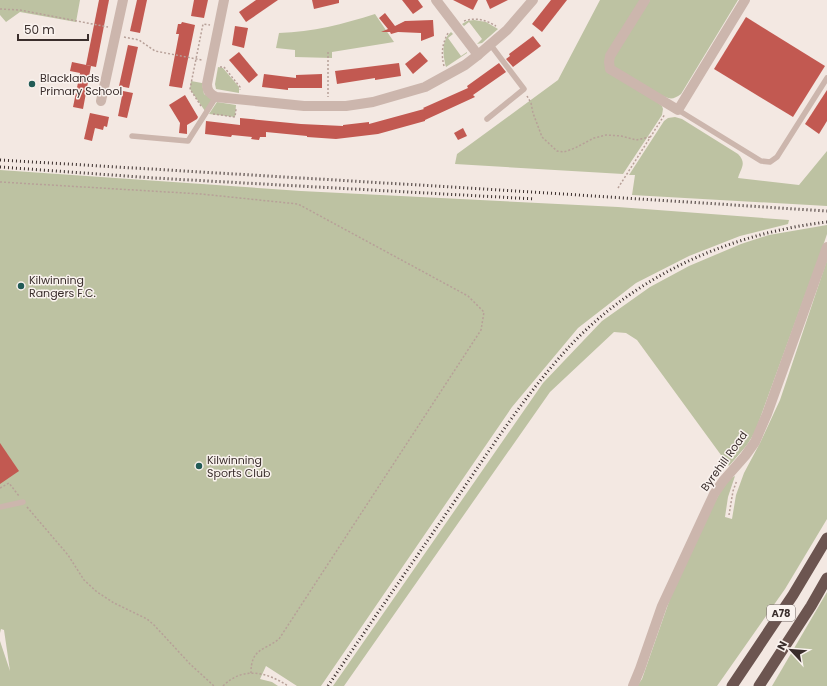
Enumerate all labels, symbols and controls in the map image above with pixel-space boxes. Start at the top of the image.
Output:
scale bar [18,16,88,42]
text: 50 m [24,21,55,38]
place label: Blacklands Primary School [40,70,122,99]
marker: Blacklands Primary School [27,79,37,89]
place label: Kilwinning Rangers F.C. [29,272,96,301]
marker: Kilwinning Rangers F.C. [16,281,26,291]
street label: Byrehill Road [697,428,751,494]
place label: Kilwinning Sports Club [207,452,270,481]
marker: Kilwinning Sports Club [194,461,204,471]
road number: A78 [767,605,795,621]
north arrow [771,630,811,670]
text: N [773,638,791,653]

